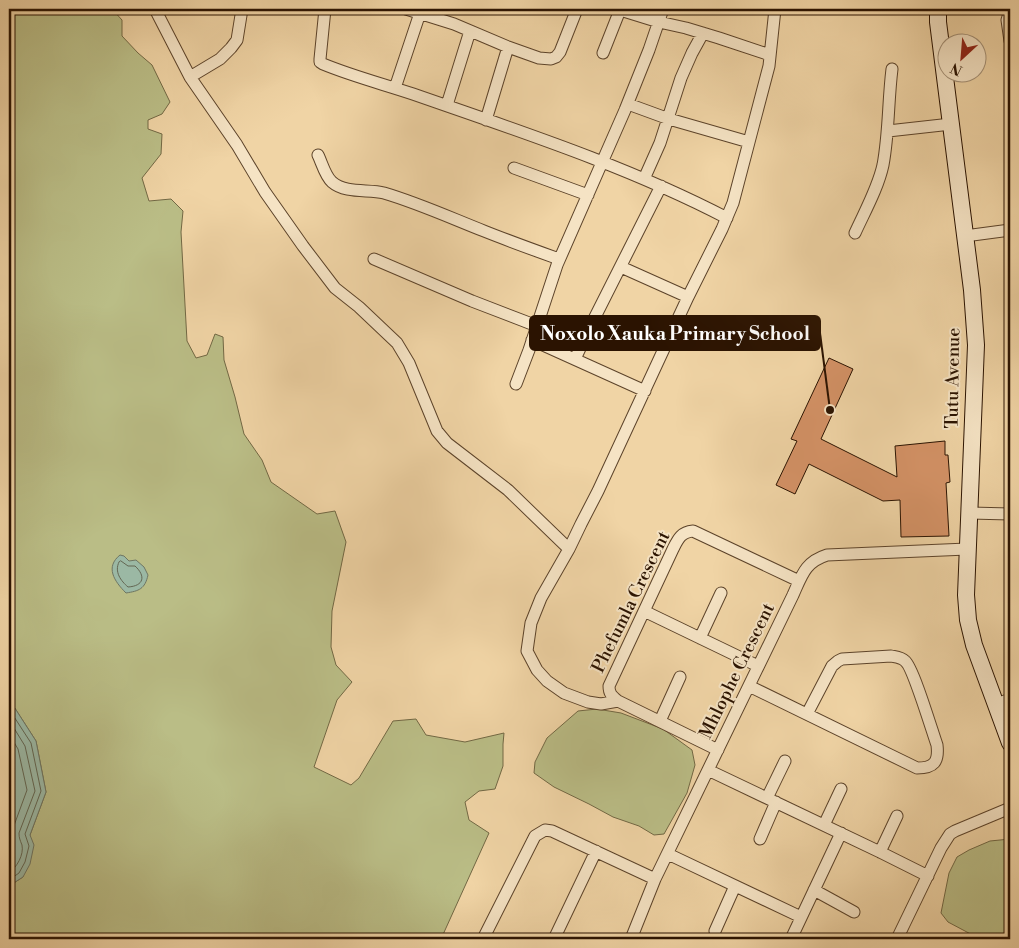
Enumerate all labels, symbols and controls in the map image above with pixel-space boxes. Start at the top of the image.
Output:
north arrow [936,32,986,82]
text: N [948,58,966,79]
callout: Noxolo Xauka Primary School [530,316,820,350]
text: Noxolo Xauka Primary School [540,322,810,346]
street label: Tutu Avenue [941,327,965,429]
street label: Phefumla Crescent [587,527,676,677]
street label: Mhlophe Crescent [694,599,780,743]

